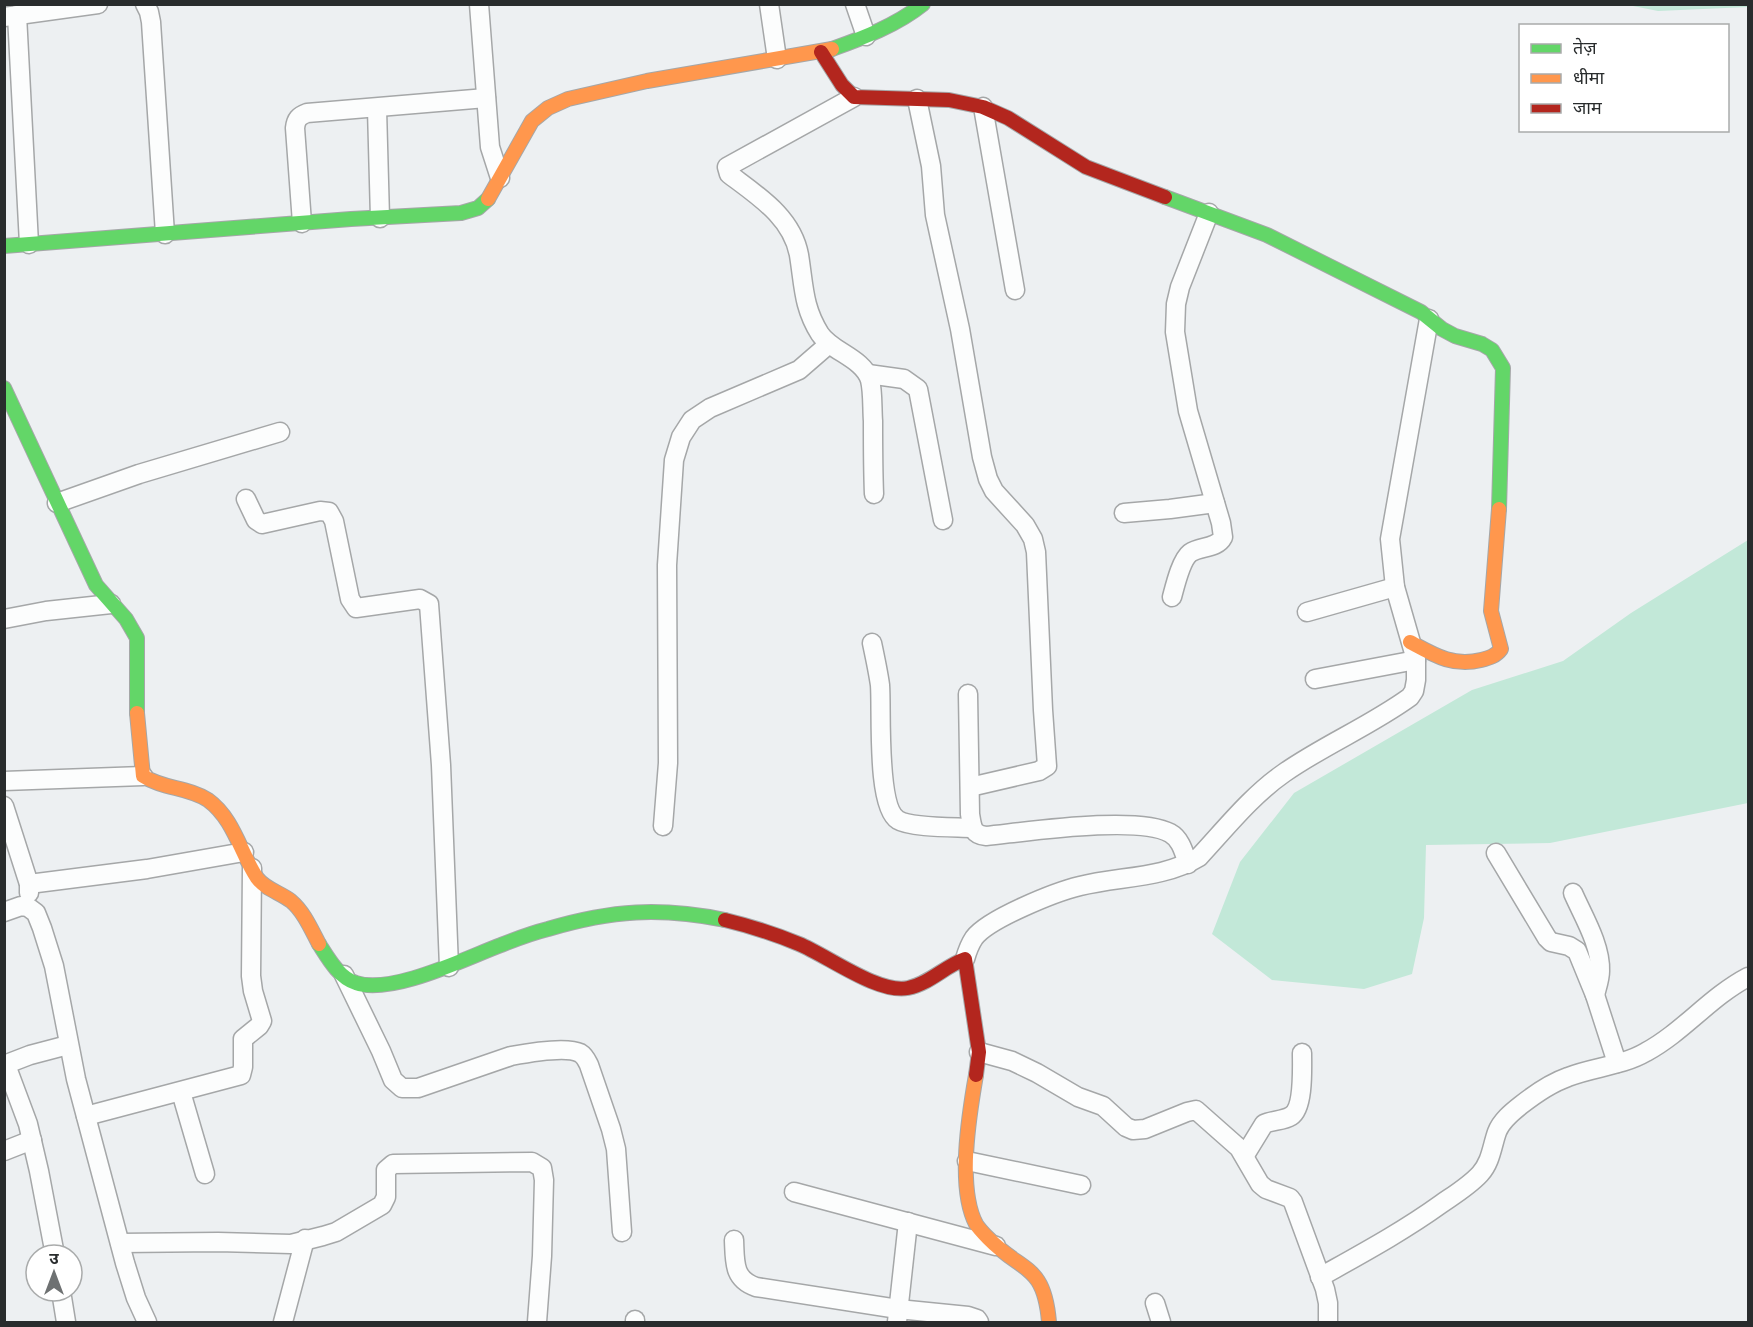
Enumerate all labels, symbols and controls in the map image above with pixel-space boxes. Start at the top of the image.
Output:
legend [1519,24,1729,132]
text: तेज़ [1573,36,1597,59]
text: धीमा [1573,66,1604,89]
text: जाम [1573,96,1603,119]
north arrow [24,1243,84,1303]
text: उ [49,1248,59,1269]

